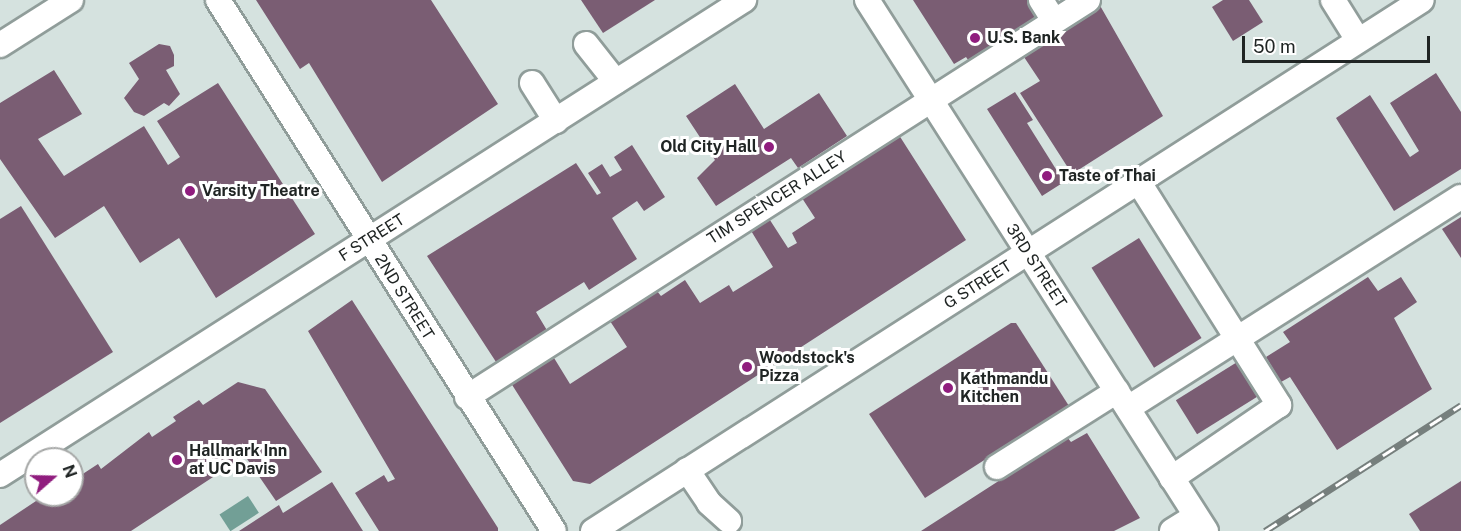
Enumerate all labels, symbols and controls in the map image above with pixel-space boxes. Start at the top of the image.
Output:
scale bar [1245,24,1432,62]
place label: U.S. Bank [987,28,1060,48]
marker: U.S. Bank [968,31,982,45]
text: 50 m [1253,36,1296,57]
place label: Old City Hall [660,137,757,157]
marker: Old City Hall [762,140,776,154]
street label: TIM SPENCER ALLEY [704,147,850,249]
place label: Taste of Thai [1059,166,1156,186]
marker: Taste of Thai [1040,169,1054,183]
place label: Varsity Theatre [202,181,320,201]
marker: Varsity Theatre [183,184,197,198]
street label: F STREET [336,210,408,266]
street label: 3RD STREET [1002,220,1070,312]
street label: 2ND STREET [370,251,438,343]
street label: G STREET [941,257,1015,313]
place label: Woodstock's Pizza [759,348,855,386]
marker: Woodstock's Pizza [740,360,754,374]
place label: Kathmandu Kitchen [960,369,1048,407]
marker: Kathmandu Kitchen [941,381,955,395]
place label: Hallmark Inn at UC Davis [189,441,287,479]
north arrow [24,447,84,507]
marker: Hallmark Inn at UC Davis [170,453,184,467]
text: N [58,462,81,480]

